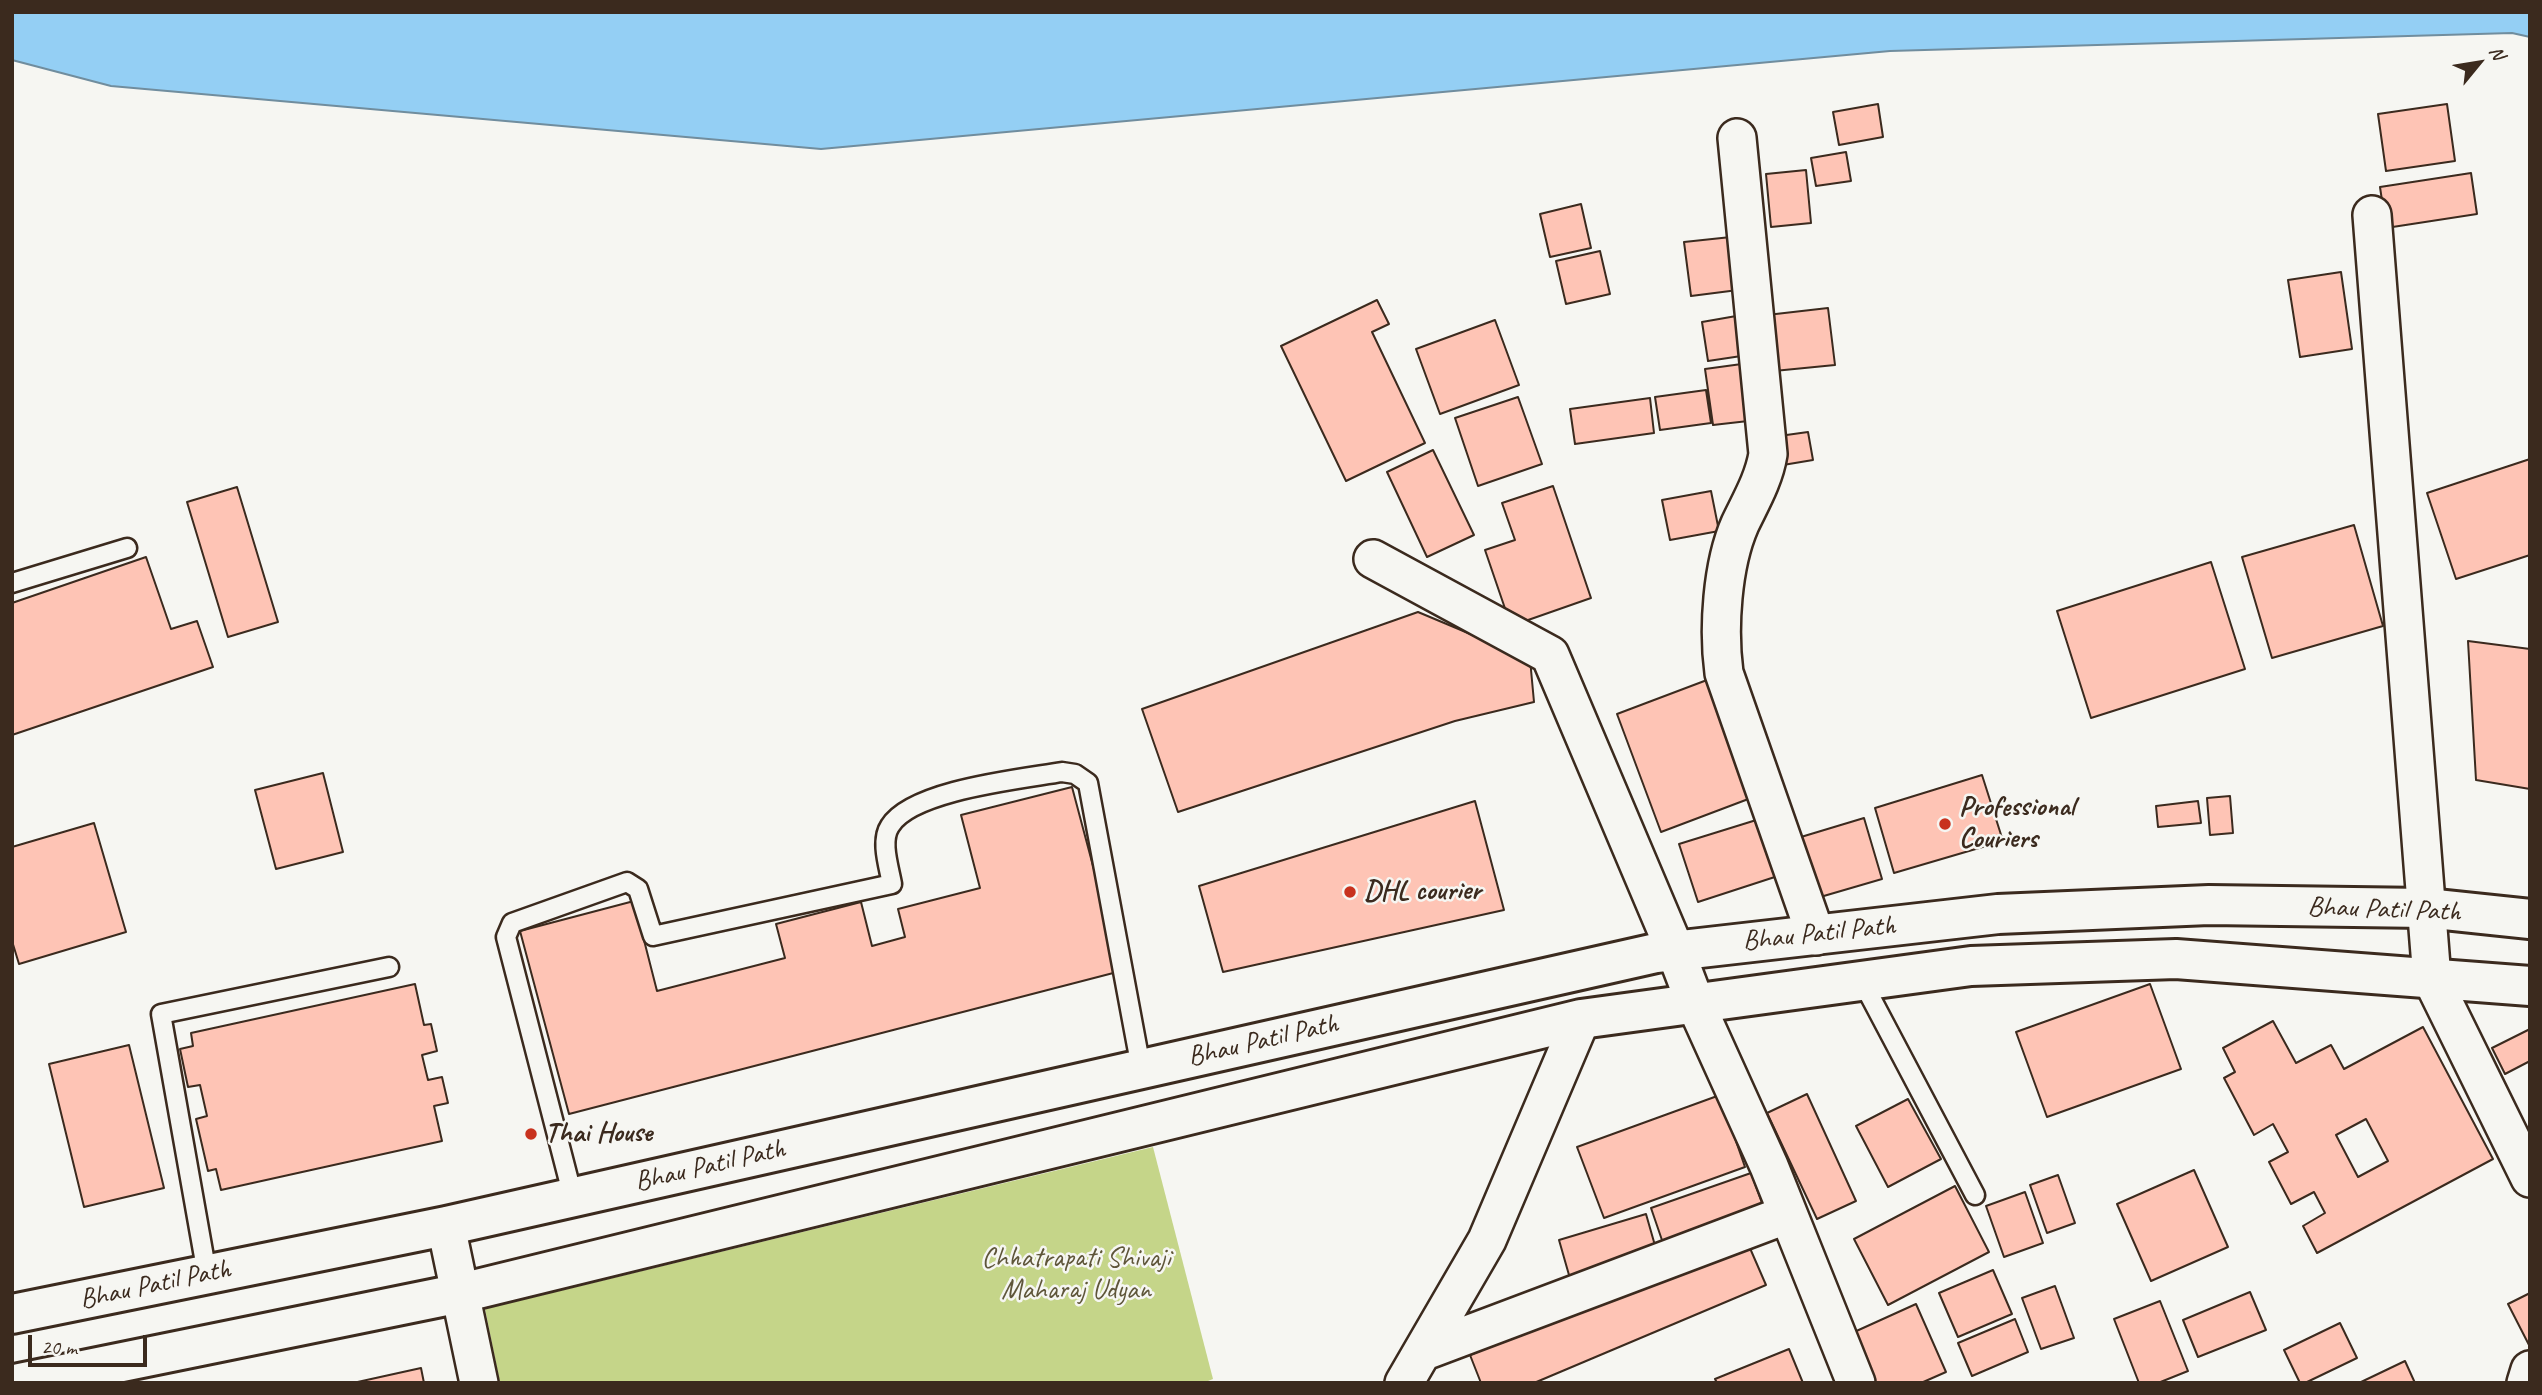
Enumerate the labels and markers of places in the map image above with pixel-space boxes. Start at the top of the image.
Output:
place label: Professional Couriers [1959,791,2075,857]
marker: Professional Couriers [1937,816,1953,832]
place label: DHL courier [1364,875,1481,909]
marker: DHL courier [1342,884,1358,900]
place label: Thai House [545,1117,652,1151]
marker: Thai House [523,1126,539,1142]

